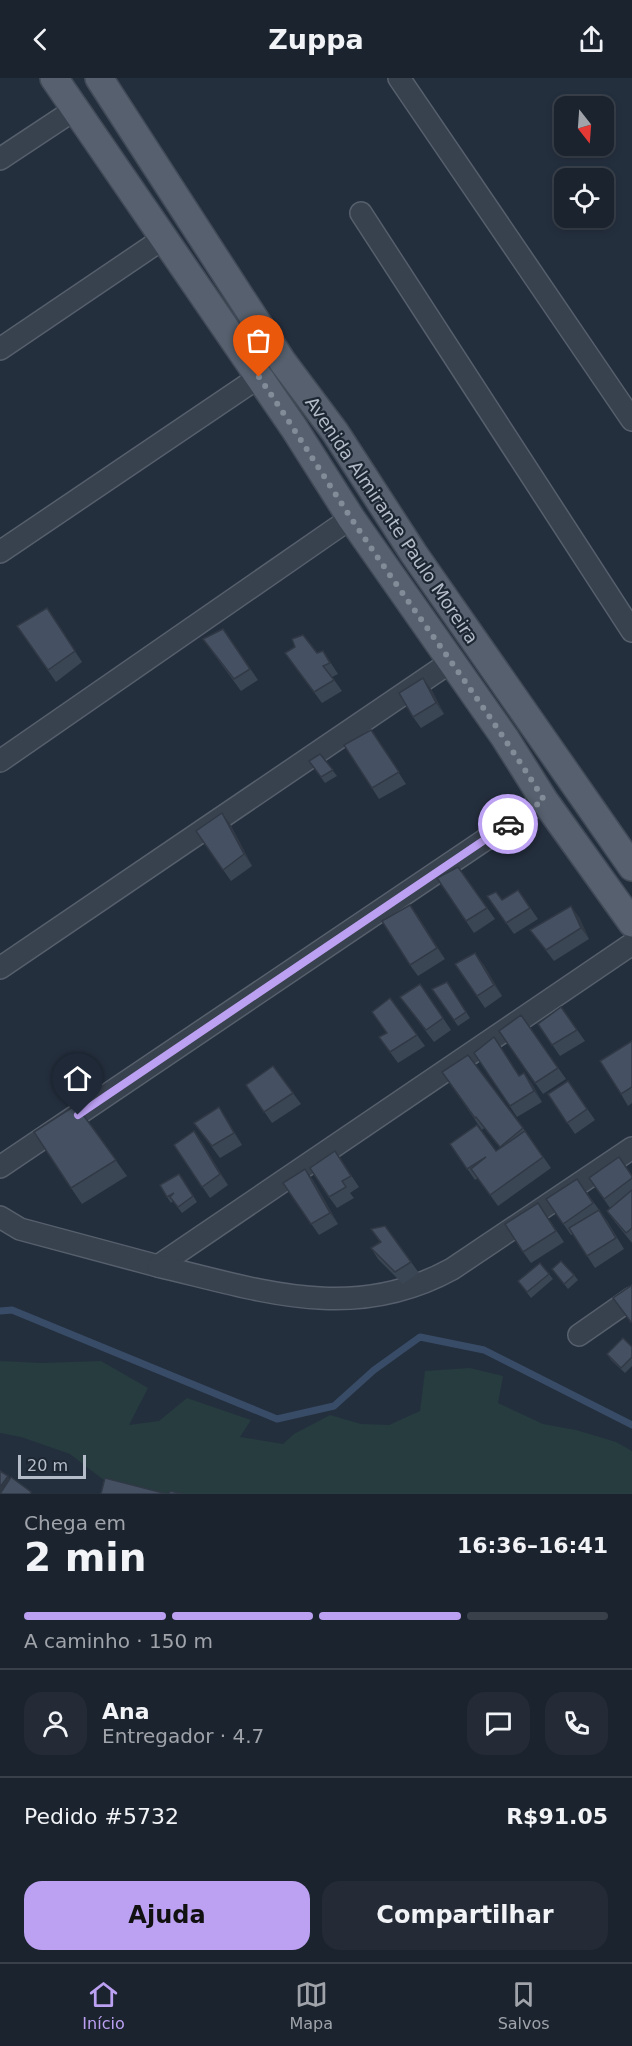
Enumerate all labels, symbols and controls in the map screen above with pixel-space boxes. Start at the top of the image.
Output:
icon: back [24,23,57,56]
icon: share [575,23,608,56]
text: Zuppa [268,24,364,55]
north arrow [554,96,614,156]
map controls [554,96,614,228]
button: locate [554,168,614,228]
pin [233,315,284,377]
icon: bag [242,324,275,357]
street label: Avenida Almirante Paulo Moreira [301,393,483,647]
courier [478,794,538,854]
icon: car [492,808,525,841]
pin [52,1053,103,1115]
icon: home [61,1062,94,1095]
scale bar [18,1452,86,1480]
text: 20 m [27,1456,68,1475]
text: Chega em [24,1511,126,1535]
text: 16:36–16:41 [457,1533,608,1558]
text: 2 min [24,1535,146,1580]
text: A caminho · 150 m [24,1629,213,1653]
button: person [24,1692,87,1755]
button: chat [467,1692,530,1755]
button: phone [545,1692,608,1755]
text: Ana [102,1699,150,1724]
text: Entregador · 4.7 [102,1724,264,1748]
text: Pedido #5732 [24,1804,179,1829]
text: R$91.05 [506,1804,608,1829]
button: Ajuda [24,1881,310,1950]
button: Compartilhar [322,1881,608,1950]
tab: Início [82,1978,125,2033]
tab: Mapa [289,1978,333,2033]
tab: Salvos [498,1978,550,2033]

